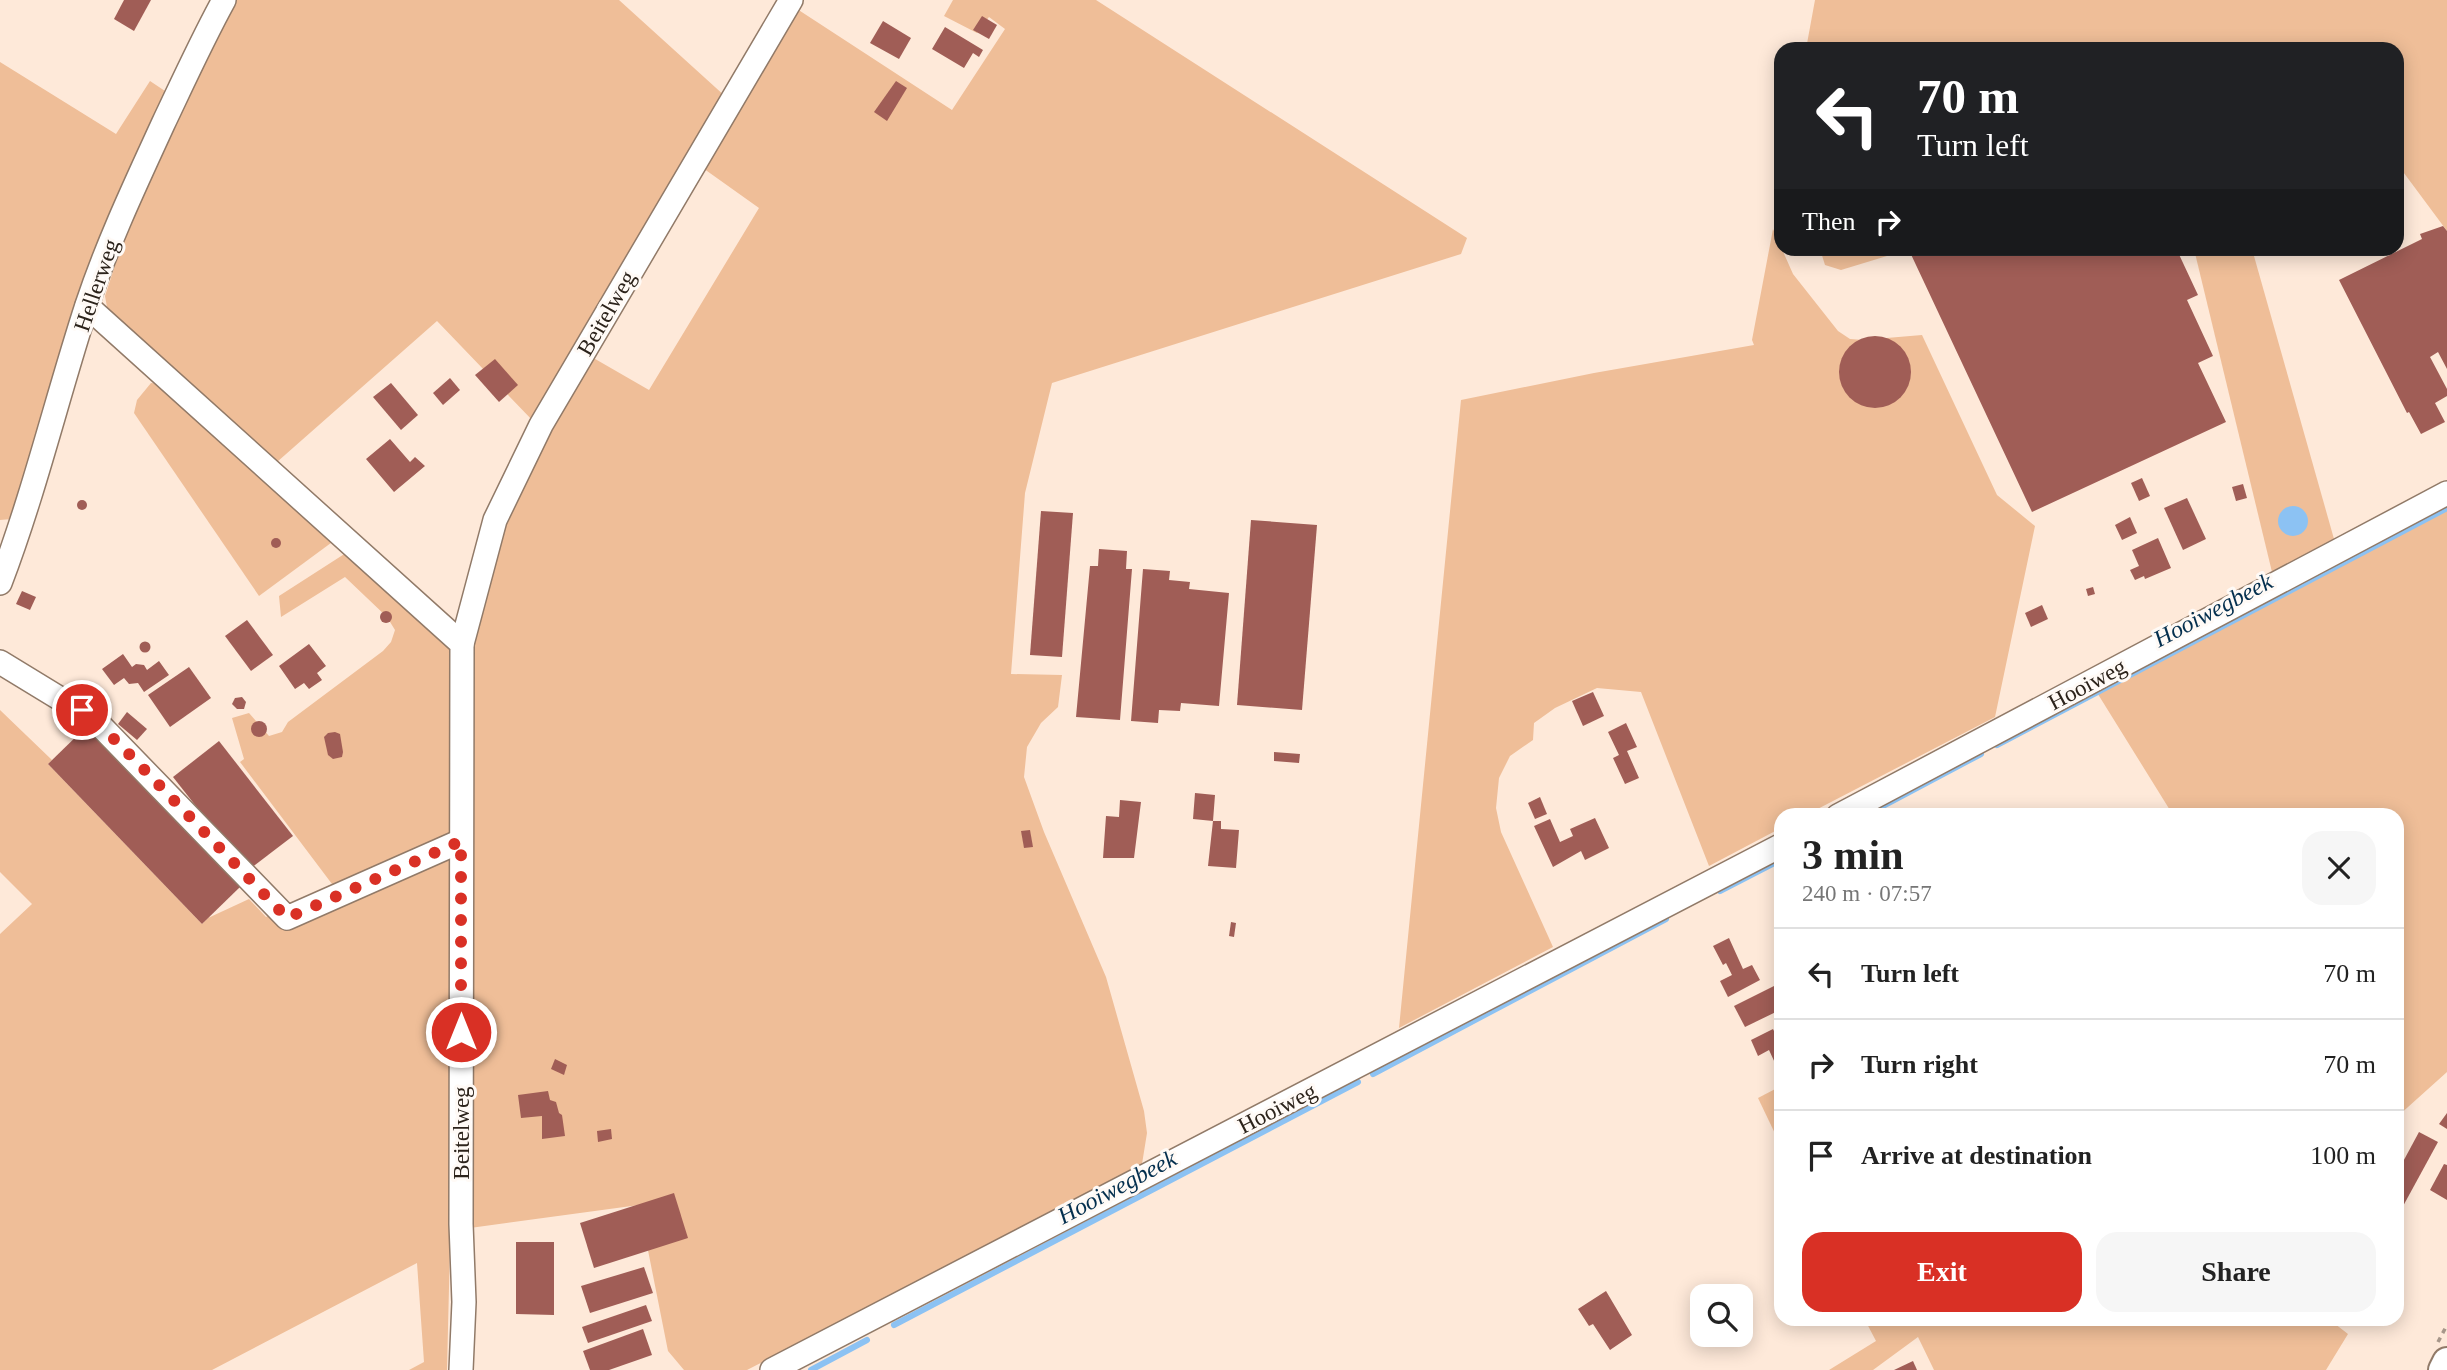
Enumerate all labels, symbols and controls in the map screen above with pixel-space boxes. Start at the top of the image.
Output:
text: 70 m [1917,69,2019,124]
icon: left [1802,70,1893,161]
text: Turn left [1917,127,2029,163]
icon: right [1869,203,1907,241]
text: Then [1802,207,1855,236]
street label: Hellerweg [69,235,124,335]
street label: Beitelweg [572,266,641,360]
water label: Hooiwegbeek [2148,568,2277,653]
street label: Hooiweg [2044,653,2131,715]
pin [52,680,112,740]
icon: arrive [63,691,101,729]
button: close [2302,831,2376,905]
text: 3 min [1802,832,1904,878]
text: 240 m · 07:57 [1802,881,1932,906]
icon: left [1802,955,1840,993]
text: Turn left [1861,959,1959,988]
text: 70 m [2323,959,2376,988]
position arrow [424,995,498,1069]
icon: right [1802,1046,1840,1084]
text: Turn right [1861,1050,1978,1079]
text: 70 m [2323,1050,2376,1079]
street label: Hooiweg [1234,1078,1321,1139]
street label: Beitelweg [449,1086,474,1180]
icon: arrive [1802,1137,1840,1175]
text: Arrive at destination [1861,1141,2092,1170]
text: 100 m [2310,1141,2376,1170]
water label: Hooiwegbeek [1052,1145,1181,1230]
button: Exit [1802,1232,2082,1312]
button: Share [2096,1232,2376,1312]
map controls [1690,1284,1753,1347]
button: search [1690,1284,1753,1347]

